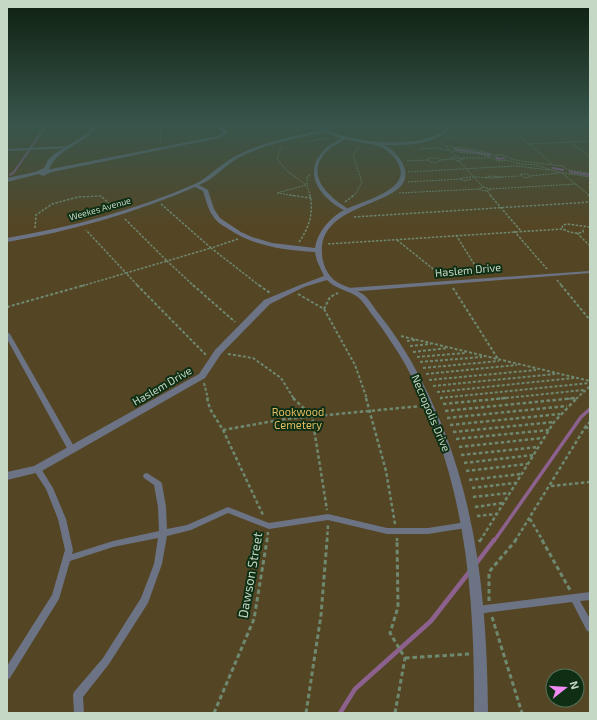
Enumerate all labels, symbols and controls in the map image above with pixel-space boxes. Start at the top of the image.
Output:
street label: Weekes Avenue [68,194,132,223]
street label: Haslem Drive [434,260,502,279]
street label: Haslem Drive [130,363,194,408]
street label: Necropolis Drive [409,372,454,453]
park label: Rookwood Cemetery [272,405,324,431]
street label: Dawson Street [235,531,265,619]
north arrow [545,668,585,708]
text: N [568,679,582,691]

